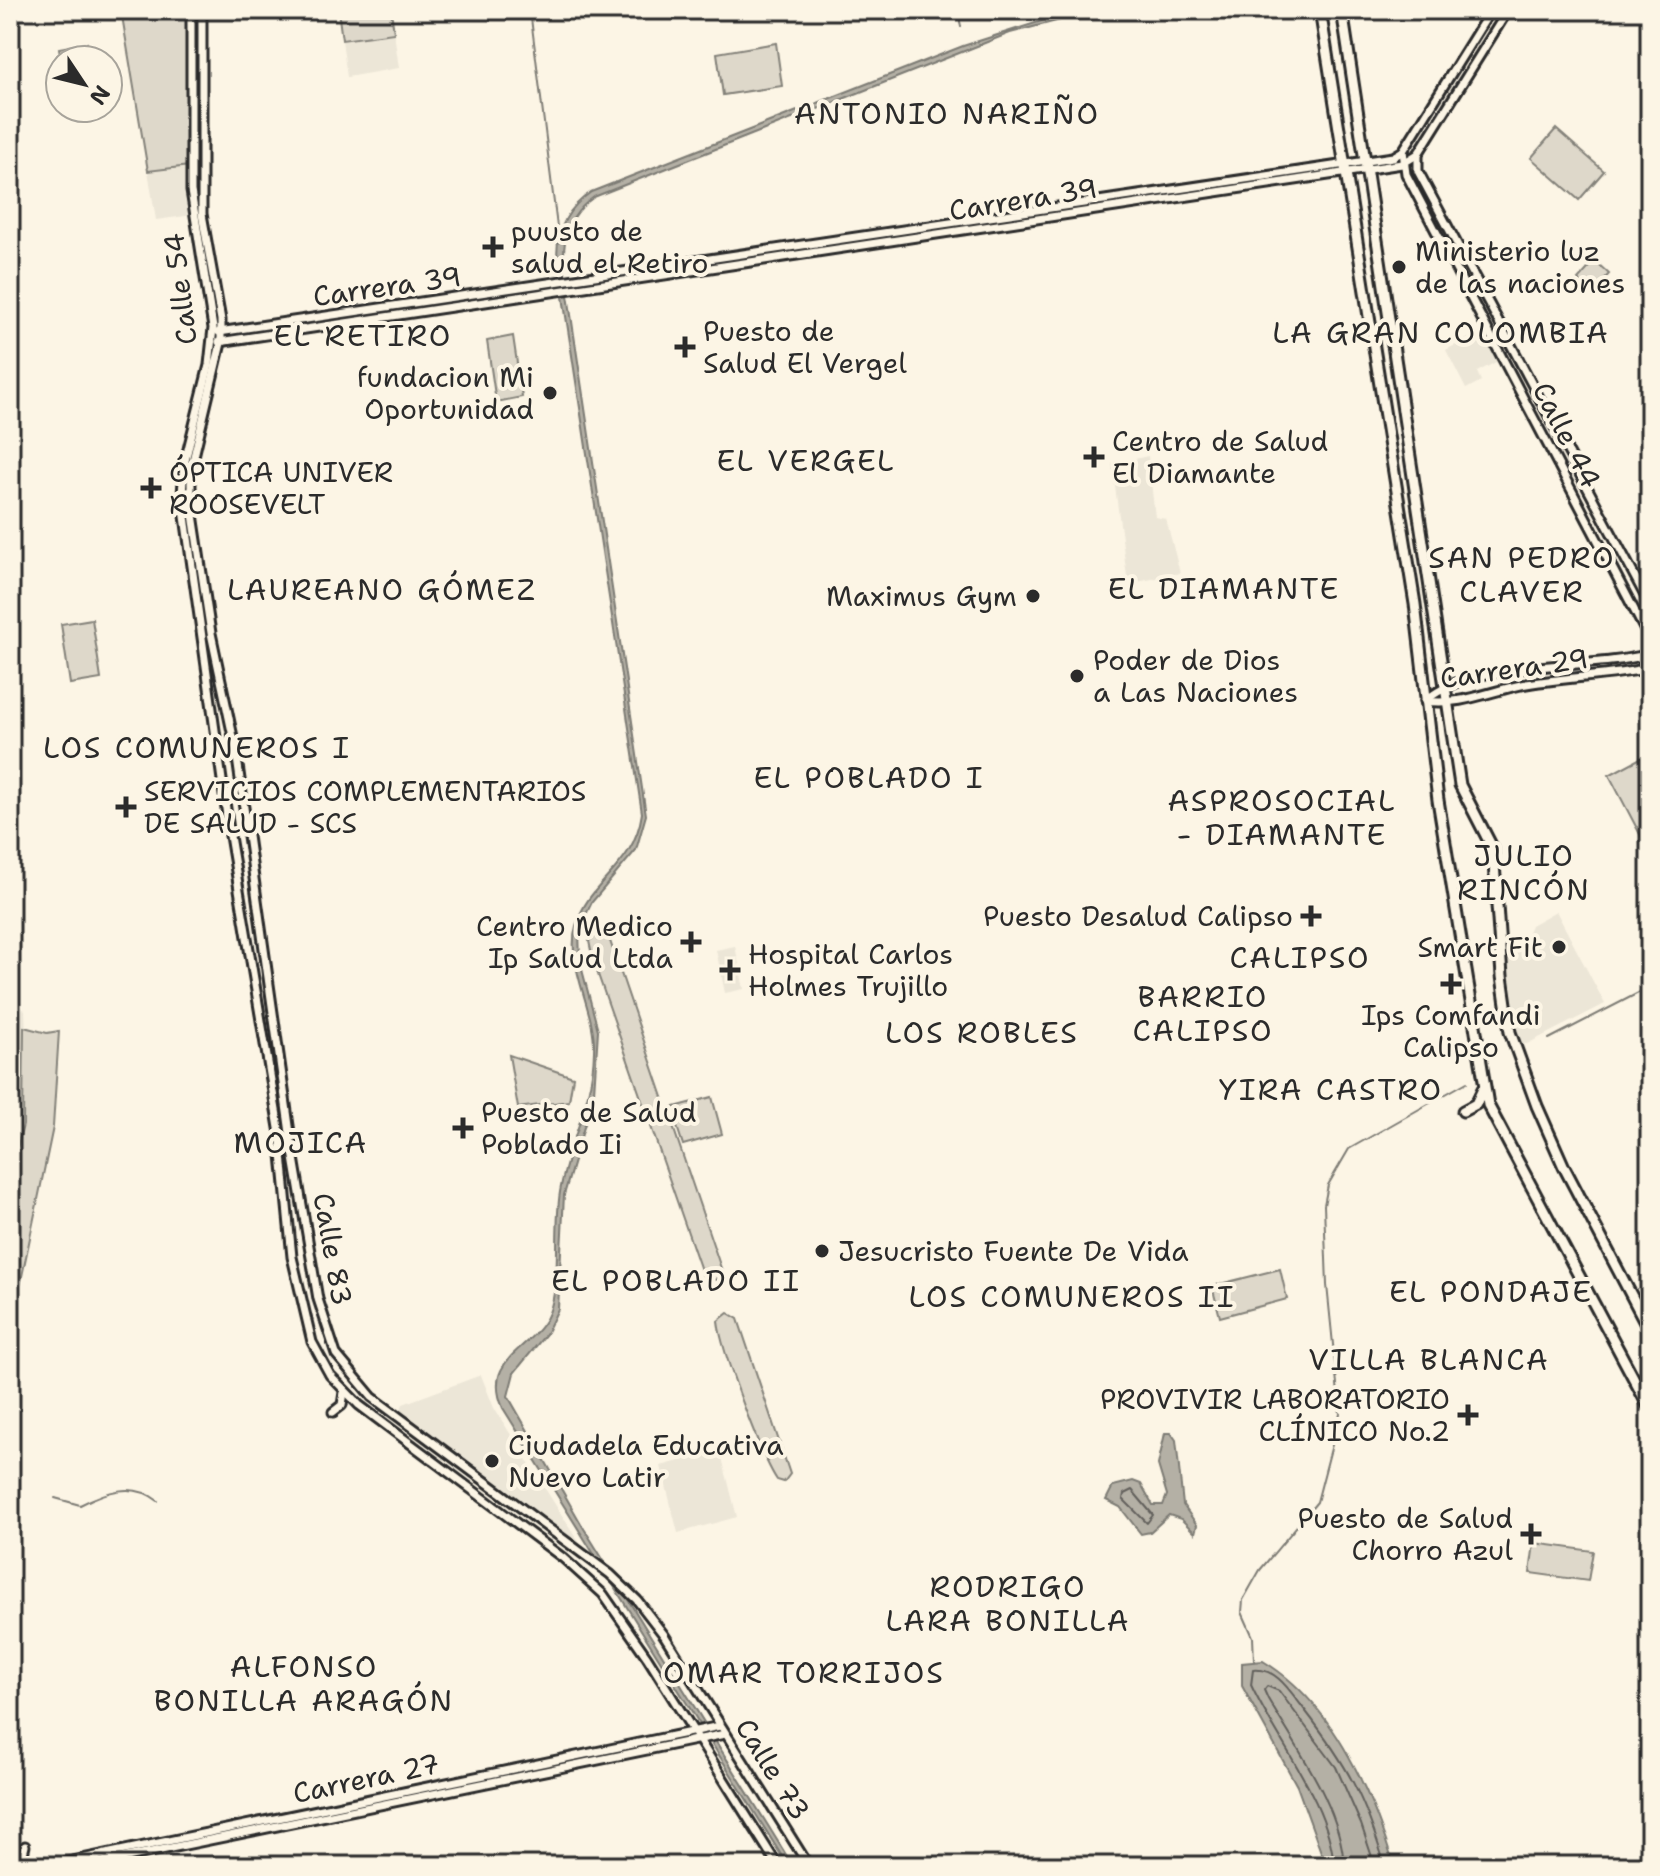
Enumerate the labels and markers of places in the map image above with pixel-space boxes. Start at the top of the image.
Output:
place label: puusto de salud el Retiro [511,212,709,282]
place label: Ministerio luz de las naciones [1415,232,1625,302]
marker: puusto de salud el Retiro [482,236,504,258]
marker: Ministerio luz de las naciones [1390,258,1408,276]
place label: Puesto de Salud El Vergel [703,312,908,382]
marker: Puesto de Salud El Vergel [674,336,696,358]
place label: fundacion Mi Oportunidad [357,358,534,428]
marker: fundacion Mi Oportunidad [541,384,559,402]
place label: Centro de Salud El Diamante [1112,422,1328,492]
marker: Centro de Salud El Diamante [1083,446,1105,468]
place label: ÓPTICA UNIVER ROOSEVELT [169,453,393,523]
marker: ÓPTICA UNIVER ROOSEVELT [140,477,162,499]
place label: Maximus Gym [826,577,1017,615]
marker: Maximus Gym [1024,587,1042,605]
place label: Poder de Dios a Las Naciones [1093,641,1298,711]
marker: Poder de Dios a Las Naciones [1068,667,1086,685]
place label: SERVICIOS COMPLEMENTARIOS DE SALUD - SCS [144,772,586,842]
marker: SERVICIOS COMPLEMENTARIOS DE SALUD - SCS [115,796,137,818]
place label: Puesto Desalud Calipso [983,897,1293,935]
marker: Puesto Desalud Calipso [1300,905,1322,927]
place label: Centro Medico Ip Salud Ltda [476,907,673,977]
place label: Smart Fit [1417,928,1543,966]
marker: Centro Medico Ip Salud Ltda [680,931,702,953]
place label: Hospital Carlos Holmes Trujillo [748,935,953,1005]
marker: Smart Fit [1550,938,1568,956]
marker: Hospital Carlos Holmes Trujillo [719,959,741,981]
marker: Ips Comfandi Calipso [1440,973,1462,995]
place label: Ips Comfandi Calipso [1361,996,1541,1066]
place label: Puesto de Salud Poblado Ii [481,1093,696,1163]
marker: Puesto de Salud Poblado Ii [452,1117,474,1139]
place label: Jesucristo Fuente De Vida [838,1232,1189,1270]
marker: Jesucristo Fuente De Vida [813,1242,831,1260]
place label: PROVIVIR LABORATORIO CLÍNICO No.2 [1100,1380,1450,1450]
marker: PROVIVIR LABORATORIO CLÍNICO No.2 [1457,1404,1479,1426]
place label: Ciudadela Educativa Nuevo Latir [508,1426,784,1496]
marker: Ciudadela Educativa Nuevo Latir [483,1452,501,1470]
place label: Puesto de Salud Chorro Azul [1298,1499,1514,1569]
marker: Puesto de Salud Chorro Azul [1520,1523,1542,1545]

